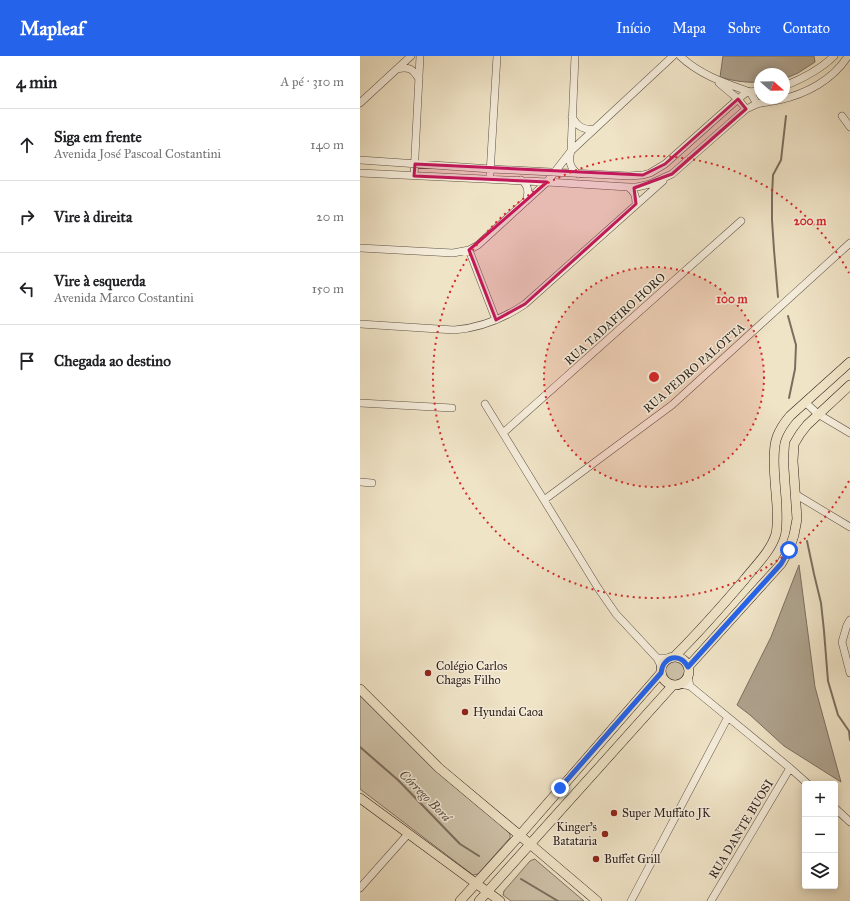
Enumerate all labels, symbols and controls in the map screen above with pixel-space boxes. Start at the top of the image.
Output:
text: Mapleaf [20,17,84,40]
text: Início [616,20,651,37]
text: Mapa [673,20,706,37]
text: Sobre [728,20,761,37]
text: Contato [783,20,830,37]
north arrow [754,68,790,104]
text: 4 min [16,72,57,93]
text: A pé · 310 m [281,74,344,90]
text: Siga em frente [54,128,142,146]
icon: ahead [16,134,38,156]
text: 140 m [310,137,344,153]
text: Avenida José Pascoal Costantini [54,146,221,162]
icon: right [16,206,38,228]
text: Vire à direita [54,208,132,226]
text: 20 m [316,209,344,225]
text: 200 m [794,214,827,228]
street label: RUA TADAFIRO HORO [562,270,668,368]
text: Vire à esquerda [54,272,146,290]
icon: left [16,278,38,300]
text: 150 m [312,281,344,297]
text: Avenida Marco Costantini [54,290,194,306]
text: 100 m [716,292,749,306]
street label: RUA PEDRO PALOTTA [640,320,748,416]
icon: arrive [16,350,38,372]
text: Chegada ao destino [54,352,171,370]
centre of rings [647,370,661,384]
route start [780,541,798,559]
place label: Colégio Carlos Chagas Filho [436,659,507,688]
marker: Colégio Carlos Chagas Filho [423,668,433,678]
place label: Hyundai Caoa [473,705,544,719]
marker: Hyundai Caoa [460,707,470,717]
water label: Córrego Borá [396,767,456,827]
street label: RUA DANTE BUOSI [706,777,776,881]
route end [551,779,569,797]
map controls [802,781,838,889]
button: + [802,781,838,817]
place label: Super Muffato JK [622,806,711,821]
marker: Super Muffato JK [609,808,619,818]
button: − [802,817,838,853]
place label: Kinger's Batataria [552,820,598,848]
marker: Kinger's Batataria [600,829,610,839]
place label: Buffet Grill [604,852,661,866]
button: layers [802,853,838,889]
marker: Buffet Grill [591,854,601,864]

